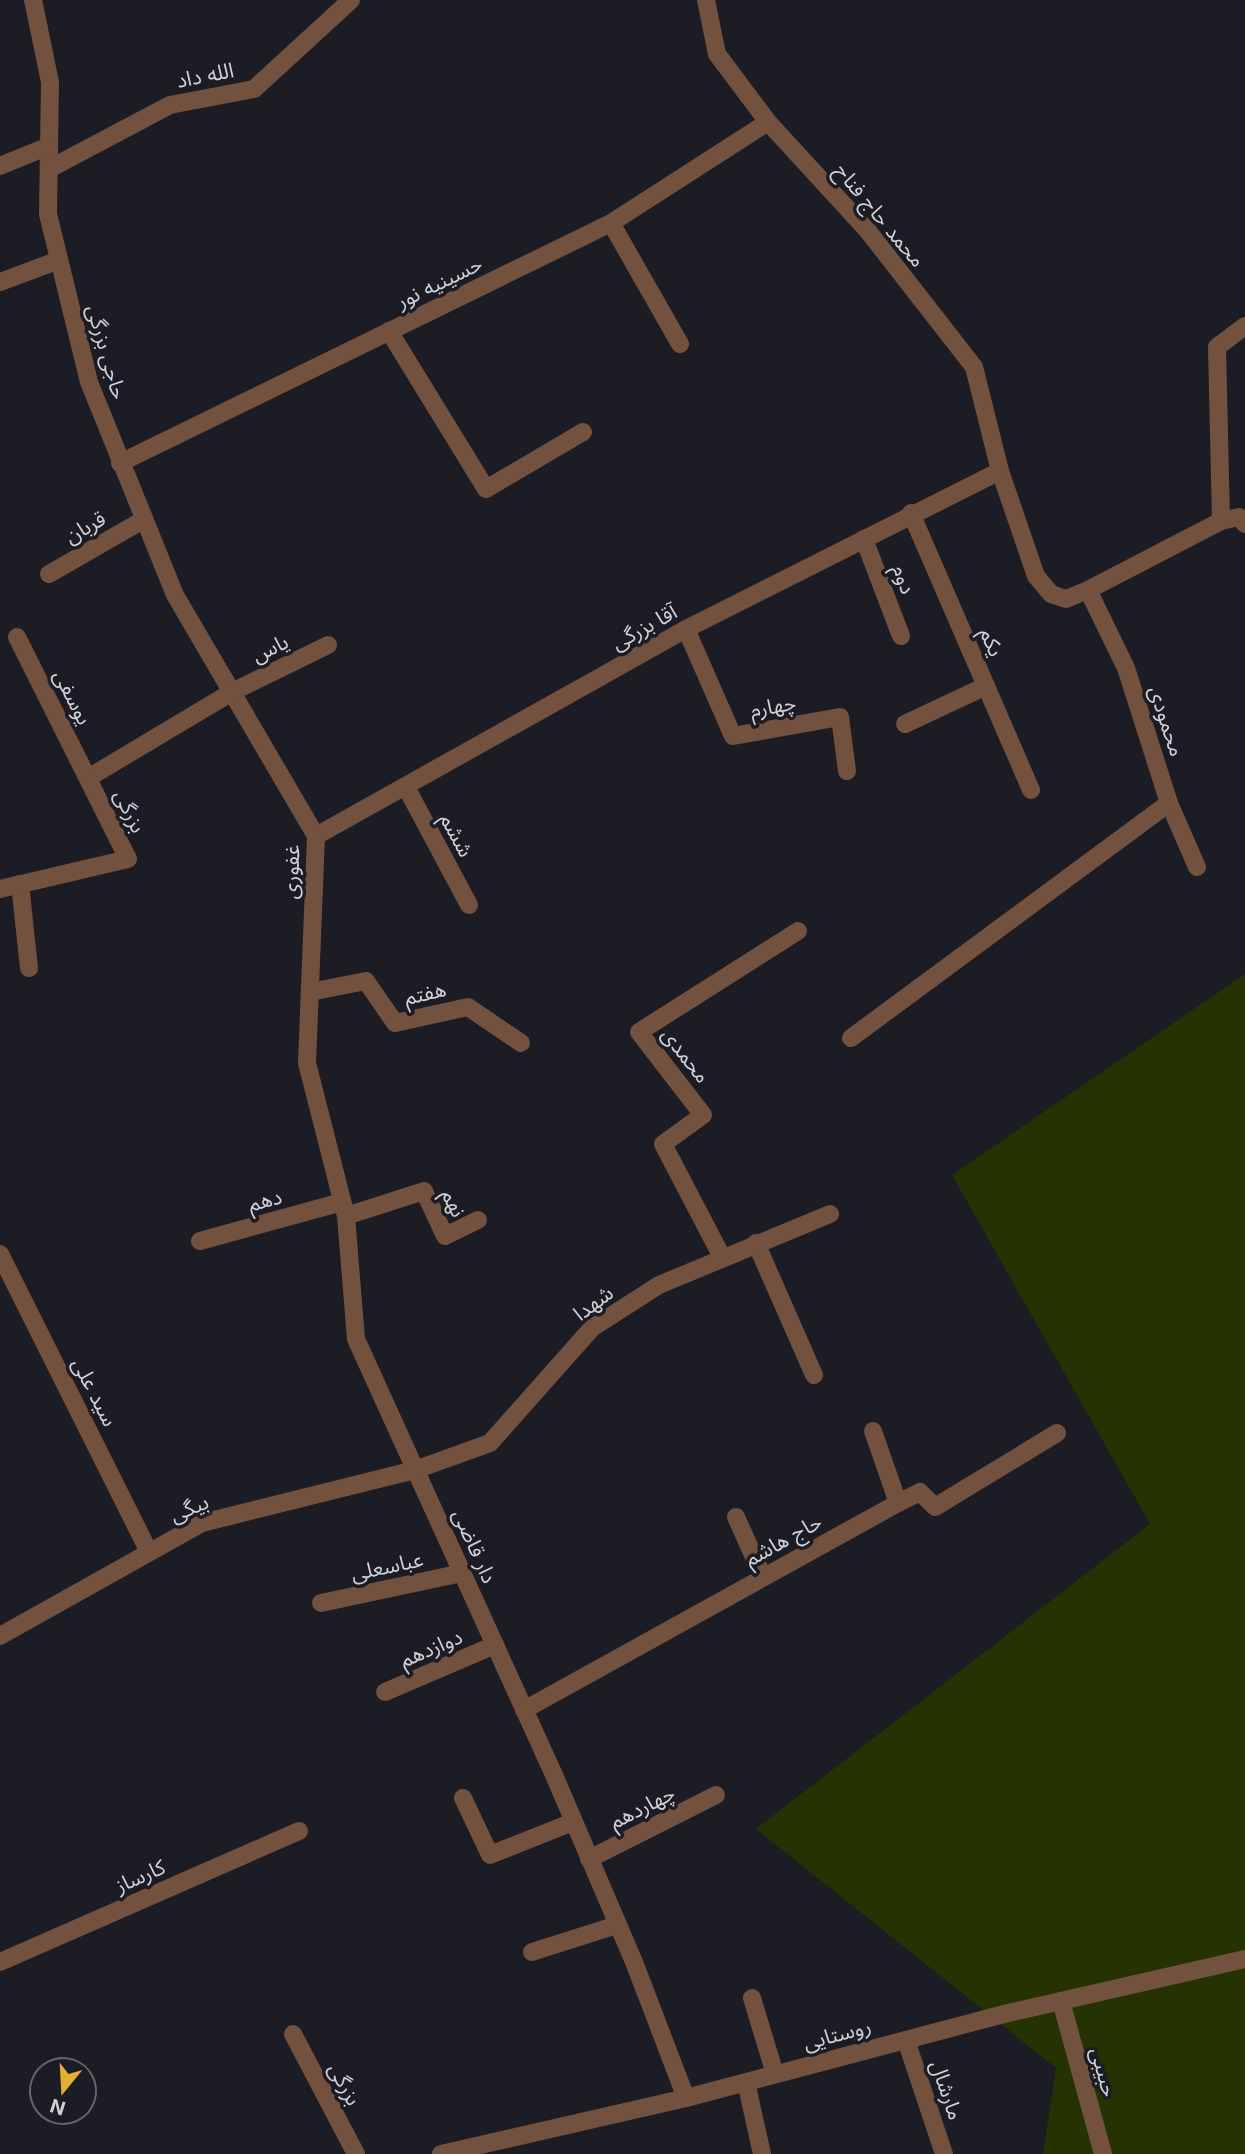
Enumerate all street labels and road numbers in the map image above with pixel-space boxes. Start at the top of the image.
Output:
street label: الله داد [174,57,236,93]
street label: محمد حاج فناح [827,158,931,274]
street label: حسینیه نور [391,250,486,314]
street label: حاجی بزرگی [82,302,132,402]
street label: قربان [60,505,110,549]
street label: دوم [883,561,921,599]
street label: آقا بزرگی [607,598,682,655]
street label: یکم [972,624,1009,661]
street label: یاس [248,628,292,668]
street label: یوسفی [49,665,97,729]
street label: محمودی [1144,683,1190,759]
street label: چهارم [748,690,799,726]
street label: بزرگی [109,785,151,837]
street label: ششم [432,809,479,863]
street label: غفوری [278,844,304,900]
street label: هفتم [402,976,449,1013]
street label: محمدی [657,1022,715,1088]
street label: دهم [245,1184,285,1219]
street label: نهم [434,1185,471,1222]
street label: شهدا [568,1280,618,1326]
street label: سید علی [67,1353,123,1431]
street label: بیگی [166,1489,212,1527]
street label: دار قاضی [448,1505,502,1587]
street label: حاج هاشم [740,1509,827,1574]
street label: عباسعلی [349,1546,425,1586]
street label: دوازدهم [396,1624,467,1675]
street label: چهاردهم [605,1780,680,1837]
street label: کارساز [110,1854,169,1898]
street label: روستایی [800,2013,874,2055]
street label: حبیبی [1085,2045,1123,2099]
street label: مارشال [925,2057,969,2123]
street label: بزرگی [323,2058,367,2110]

